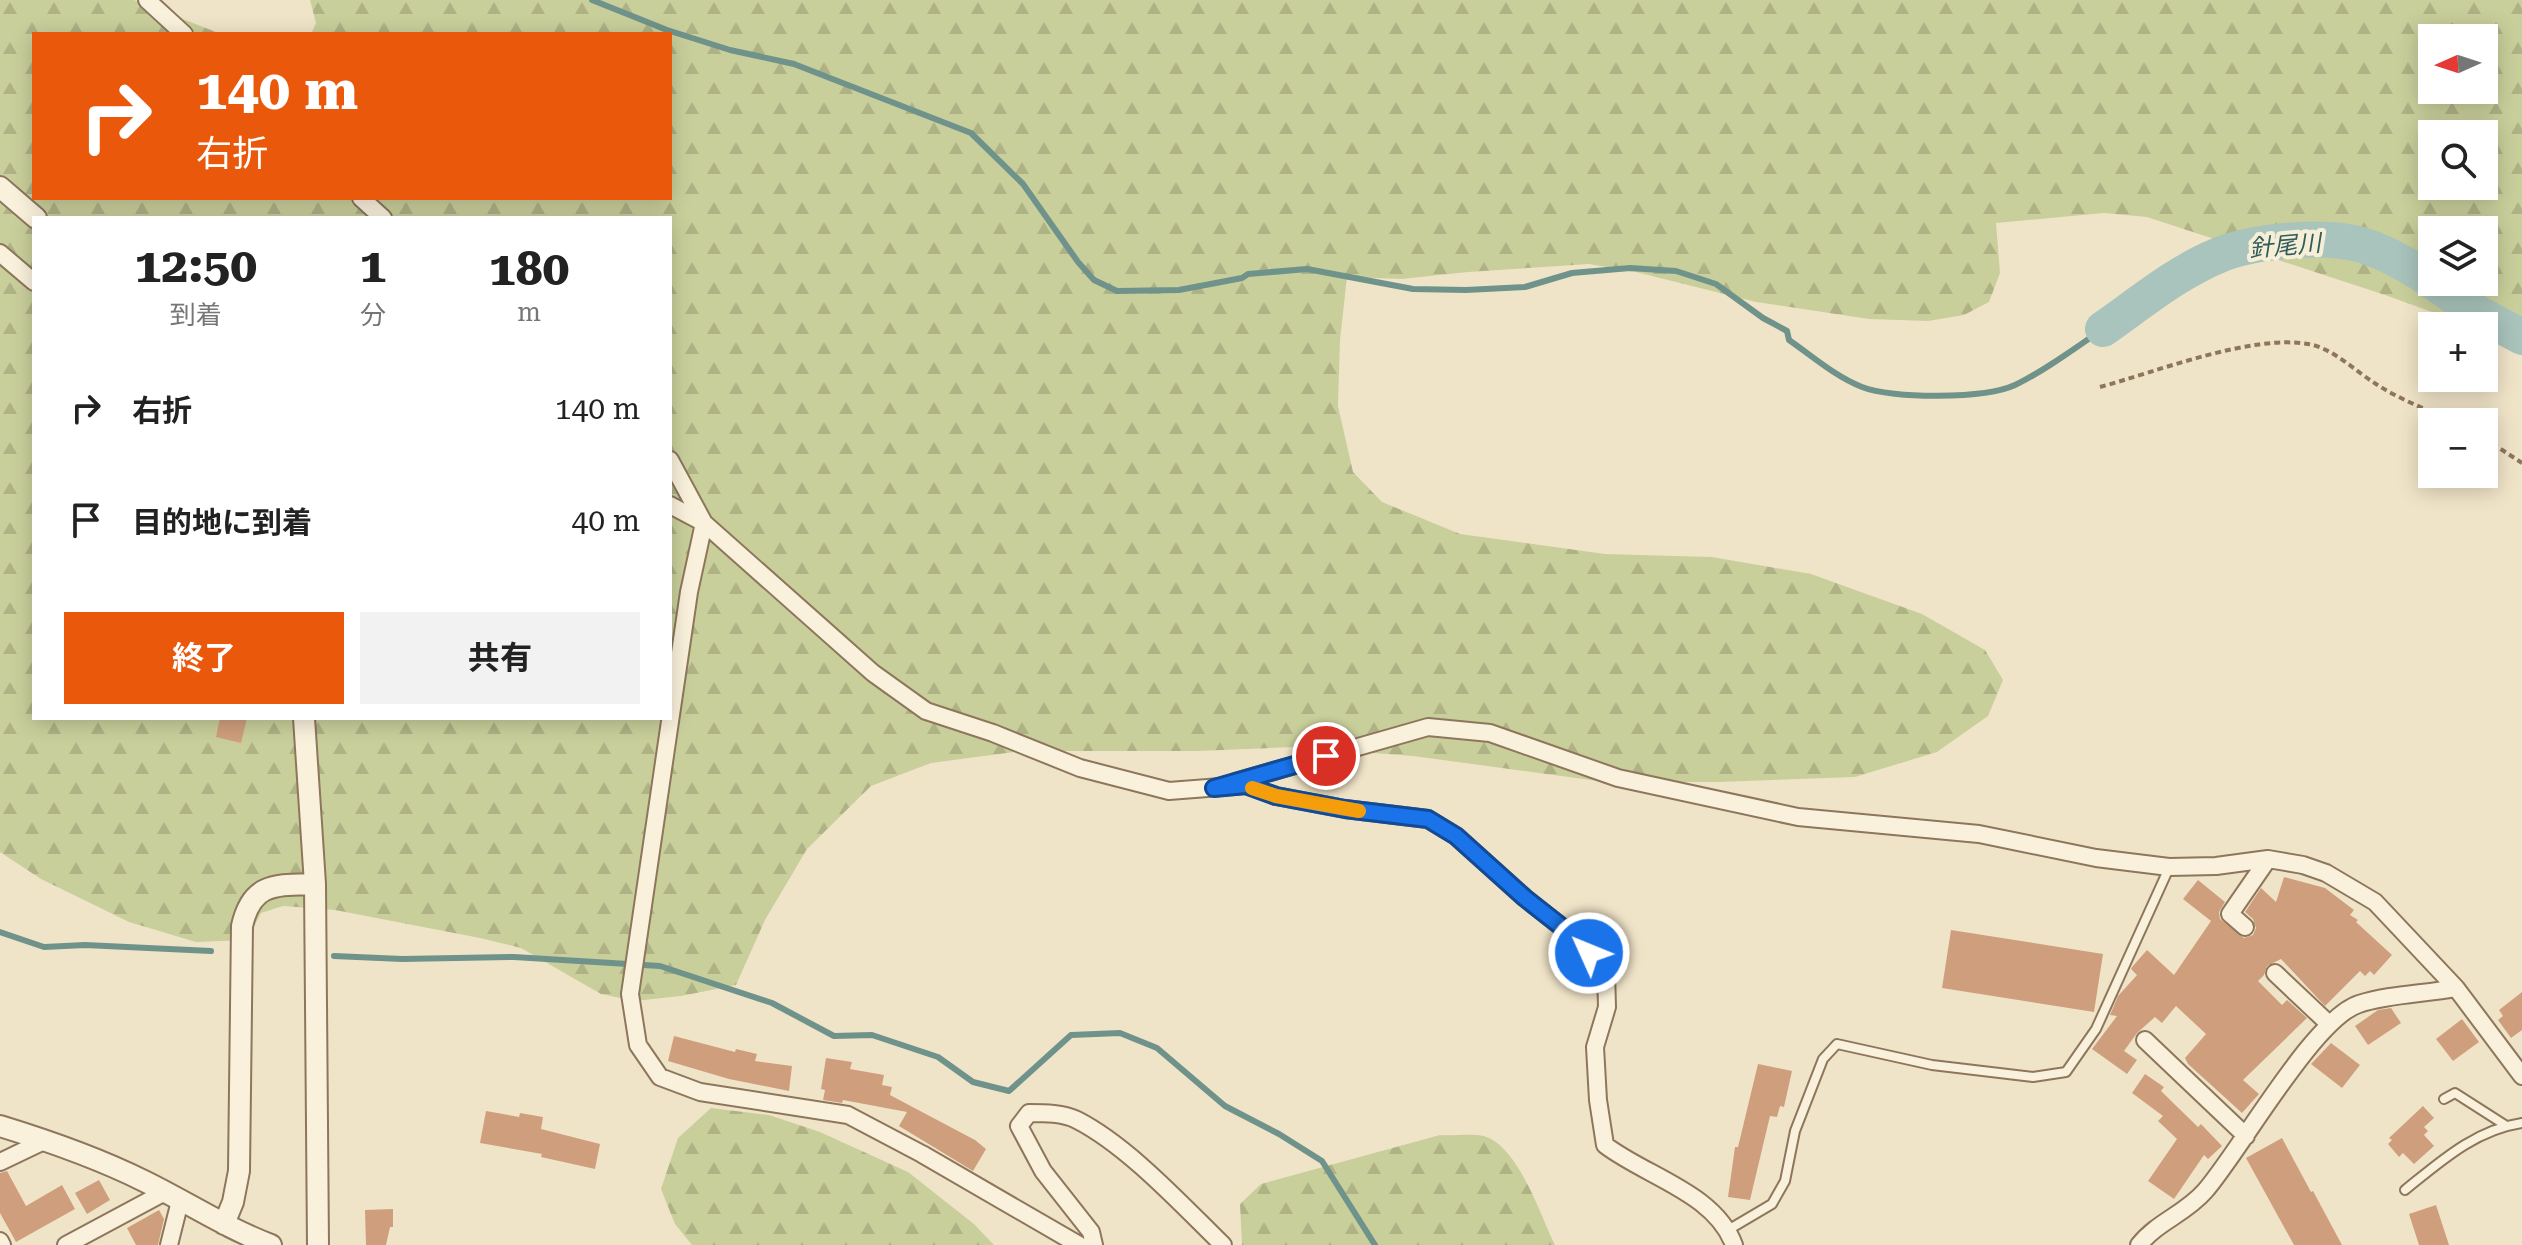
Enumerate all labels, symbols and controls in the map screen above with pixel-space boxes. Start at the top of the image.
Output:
north arrow [2418,24,2498,104]
map controls [2418,24,2498,488]
text: 140 m [196,57,358,123]
icon: right [64,64,168,168]
button: search [2418,120,2498,200]
text: 右折 [196,133,268,175]
button: layers [2418,216,2498,296]
water label: 針尾川 [2248,229,2325,263]
text: 12:50 [134,238,257,294]
text: 1 [359,238,386,294]
text: 180 [489,241,569,297]
text: m [517,297,541,327]
text: 到着 [170,300,222,330]
text: 分 [360,300,386,330]
button: + [2418,312,2498,392]
icon: right [64,386,108,430]
text: 140 m [555,391,640,426]
text: 右折 [132,393,192,428]
button: − [2418,408,2498,488]
icon: arrive [64,498,108,542]
text: 40 m [571,503,640,538]
text: 目的地に到着 [132,505,312,540]
button: 終了 [64,612,344,704]
button: 共有 [360,612,640,704]
pin [1292,722,1360,790]
icon: arrive [1304,734,1348,778]
position arrow [1547,911,1631,995]

